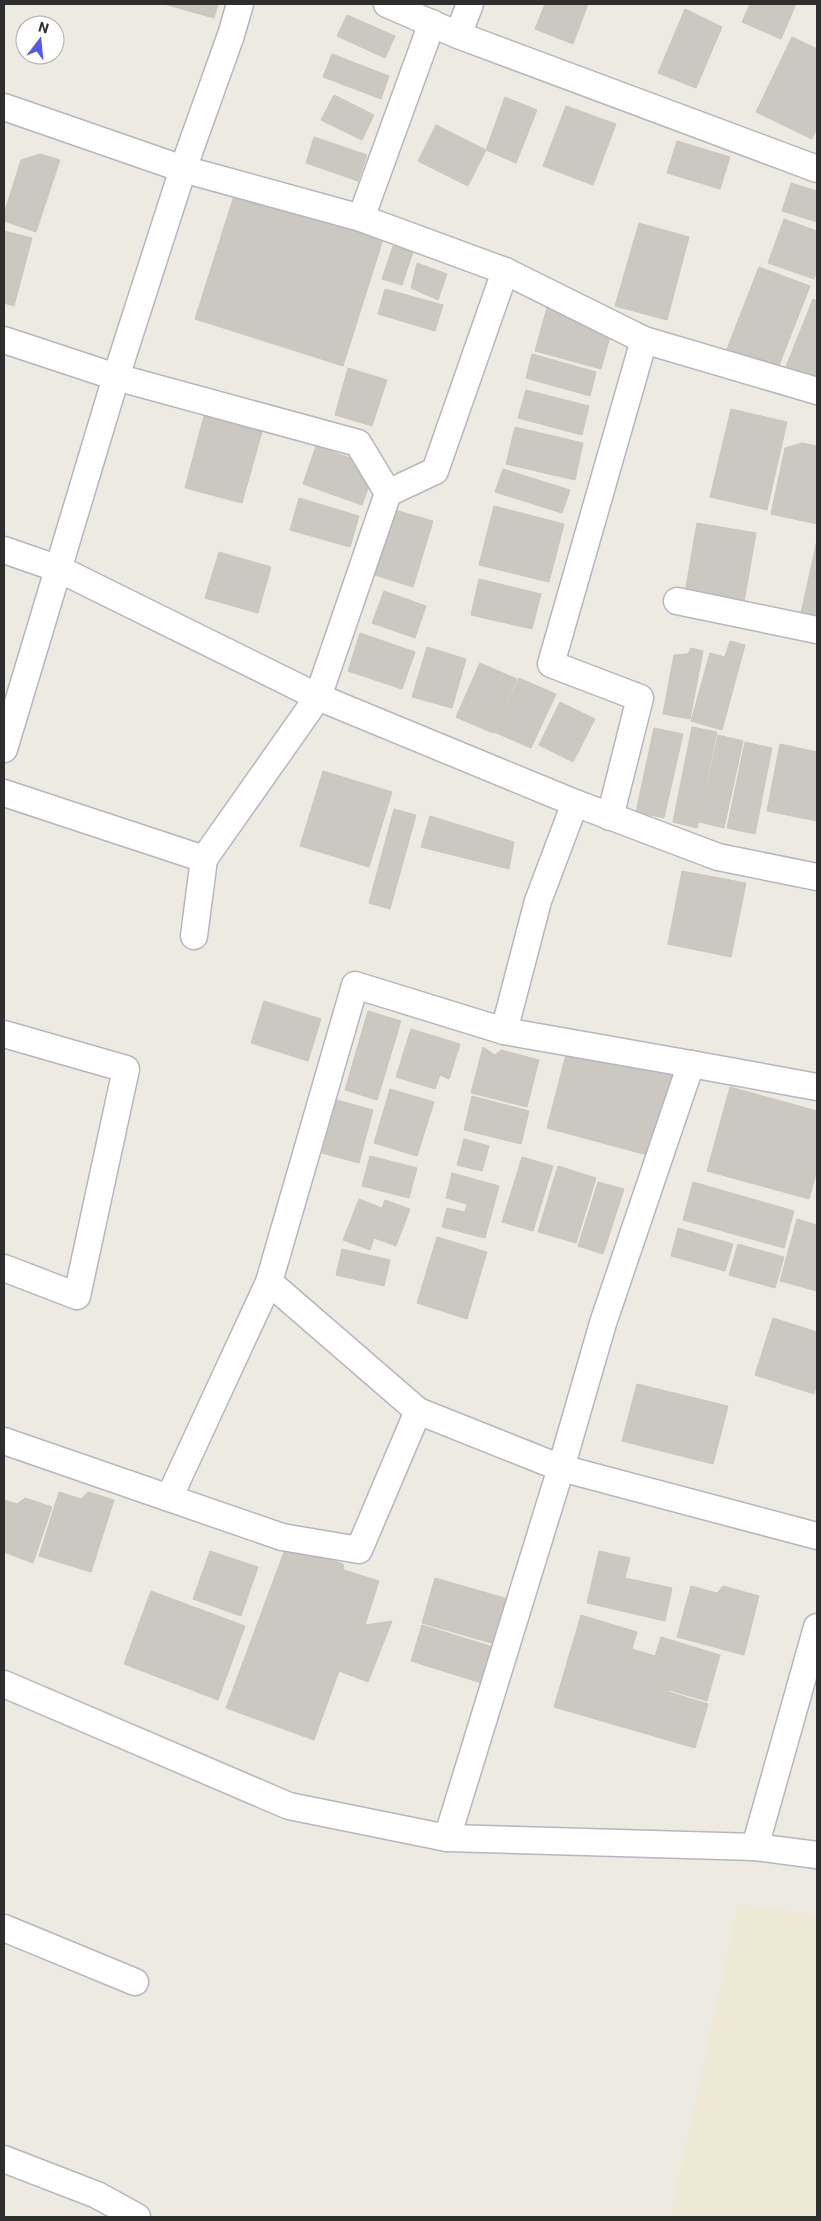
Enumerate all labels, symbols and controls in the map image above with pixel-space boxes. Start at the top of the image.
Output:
north arrow [15,15,65,65]
text: N [37,18,51,37]

